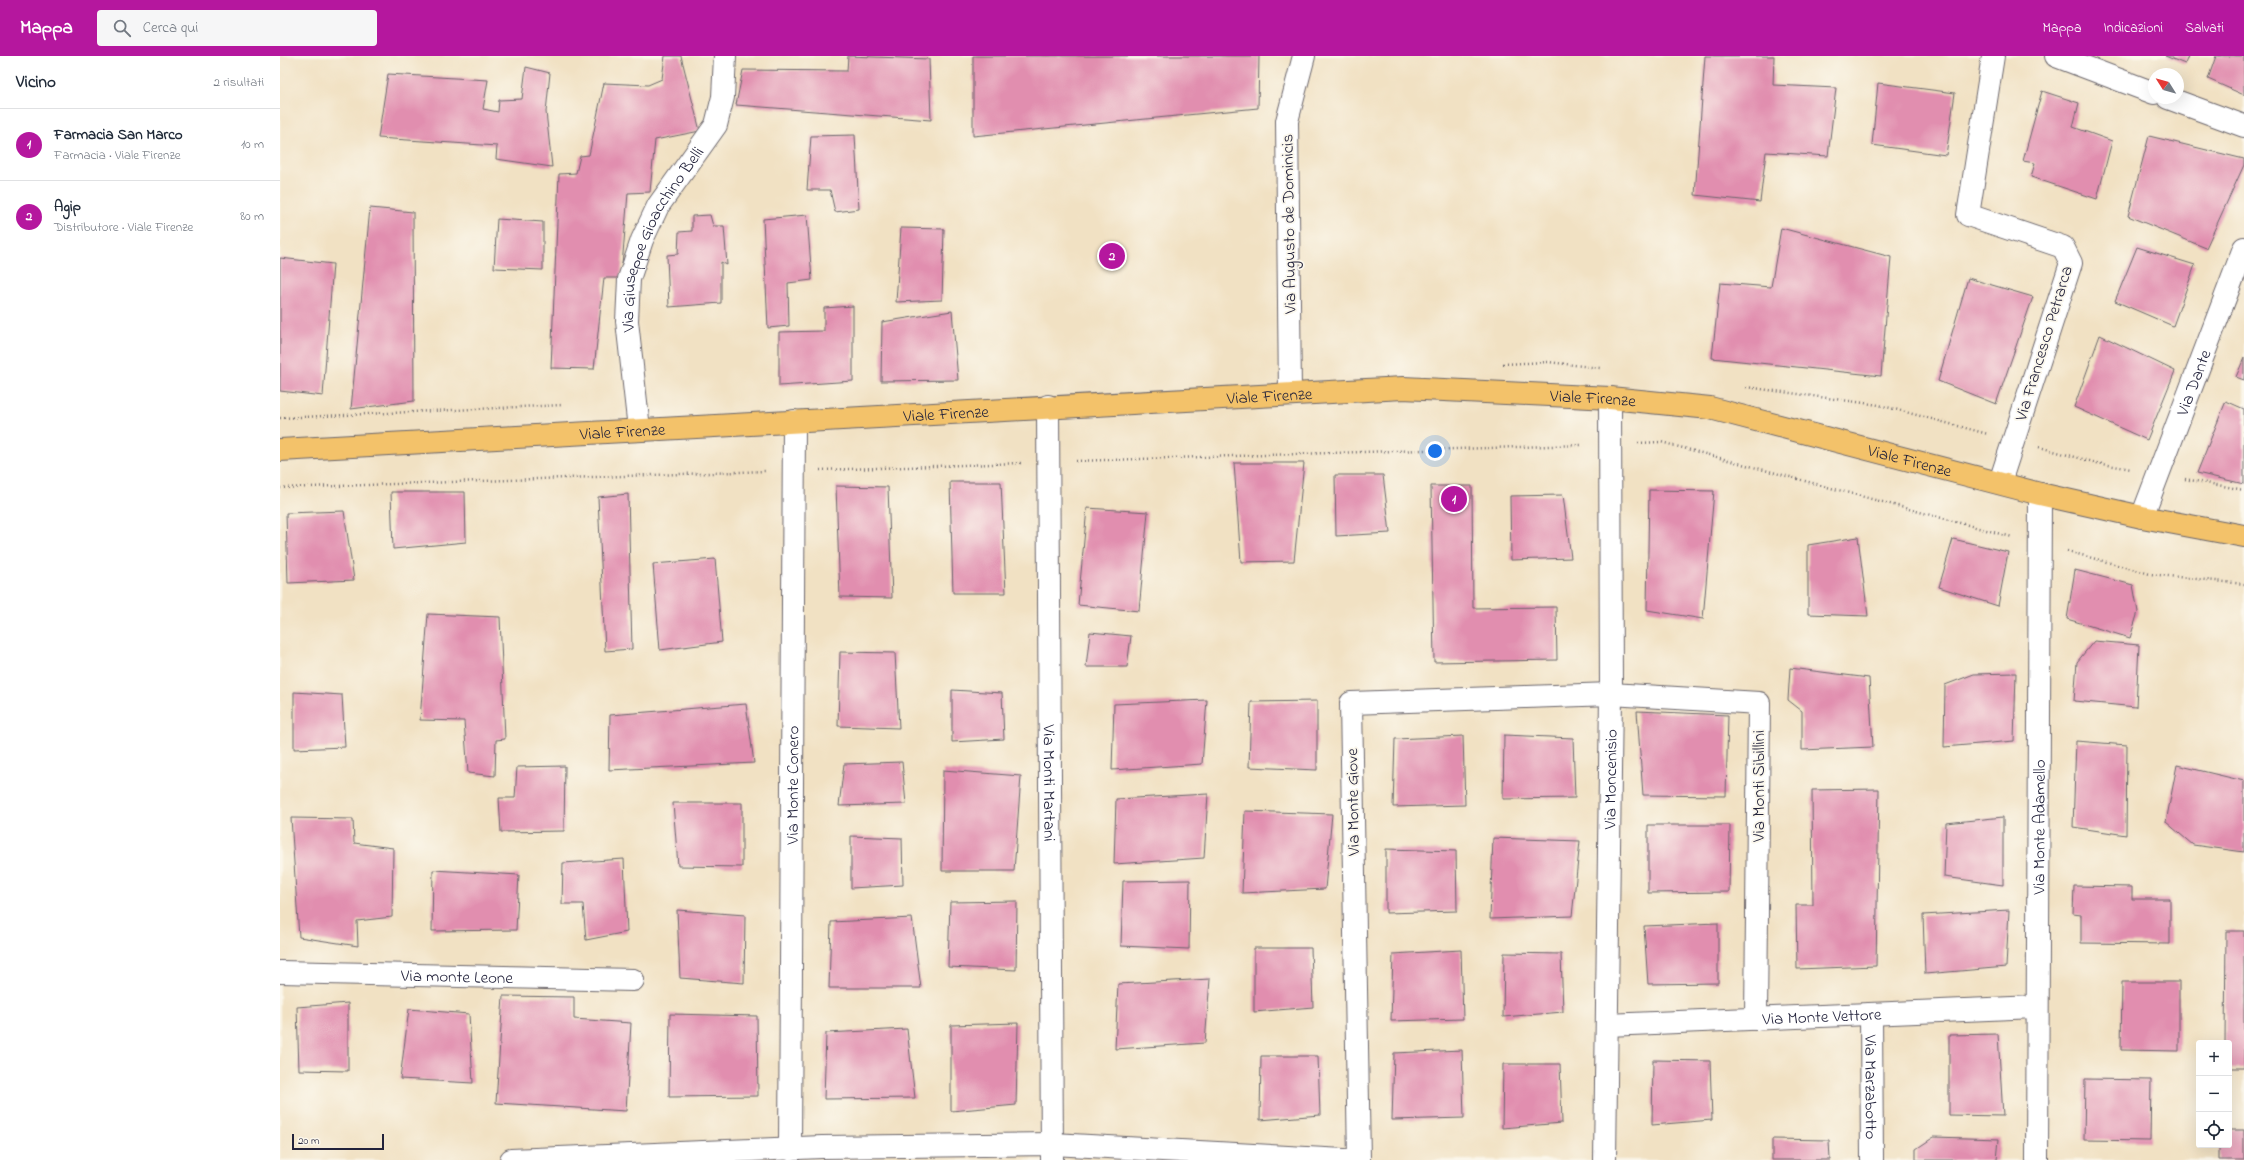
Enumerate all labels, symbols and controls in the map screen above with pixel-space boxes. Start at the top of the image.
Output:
search box [97,10,377,46]
text: Mappa [20,15,73,42]
icon: search [111,17,133,39]
text: Cerca qui [143,17,198,39]
text: Mappa [2043,18,2081,39]
text: Indicazioni [2103,18,2163,39]
text: Salvati [2185,18,2224,39]
north arrow [2148,68,2184,104]
text: Vicino [16,70,56,95]
text: 2 risultati [214,73,264,92]
text: Farmacia San Marco [54,124,183,146]
street label: Via Augusto de Dominicis [1275,134,1306,315]
text: 1 [27,135,31,154]
text: 10 m [241,135,264,154]
street label: Via Giuseppe Gioacchino Belli [616,142,711,334]
text: Farmacia · Viale Firenze [54,146,181,165]
text: Agip [54,196,81,218]
text: 2 [26,207,32,226]
text: 80 m [240,207,264,226]
text: Distributore · Viale Firenze [54,218,193,237]
pin: 2 [1099,241,1125,271]
street label: Via Francesco Petrarca [2009,263,2080,425]
street label: Via Dante [2170,346,2218,420]
street label: Viale Firenze [1225,382,1314,412]
street label: Viale Firenze [1548,384,1637,415]
street label: Viale Firenze [901,400,990,430]
street label: Viale Firenze [578,418,667,447]
street label: Viale Firenze [1864,438,1955,485]
your location [1425,441,1445,461]
pin: 1 [1441,484,1467,514]
street label: Via Monti Martani [1036,723,1061,842]
street label: Via Monte Conero [781,725,806,845]
street label: Via Moncenisio [1598,729,1625,830]
street label: Via Monti Sibillini [1747,730,1772,843]
street label: Via Monte Giove [1340,748,1367,857]
street label: Via Monte Adamello [2027,759,2053,896]
street label: Via monte Leone [400,964,514,991]
street label: Via Monte Vettore [1761,1002,1882,1033]
street label: Via Marzabotto [1857,1034,1883,1140]
map controls [2196,1040,2232,1148]
button: + [2196,1040,2232,1076]
button: − [2196,1076,2232,1112]
button: locate [2196,1112,2232,1148]
scale bar [292,1132,384,1151]
text: 20 m [298,1133,320,1149]

